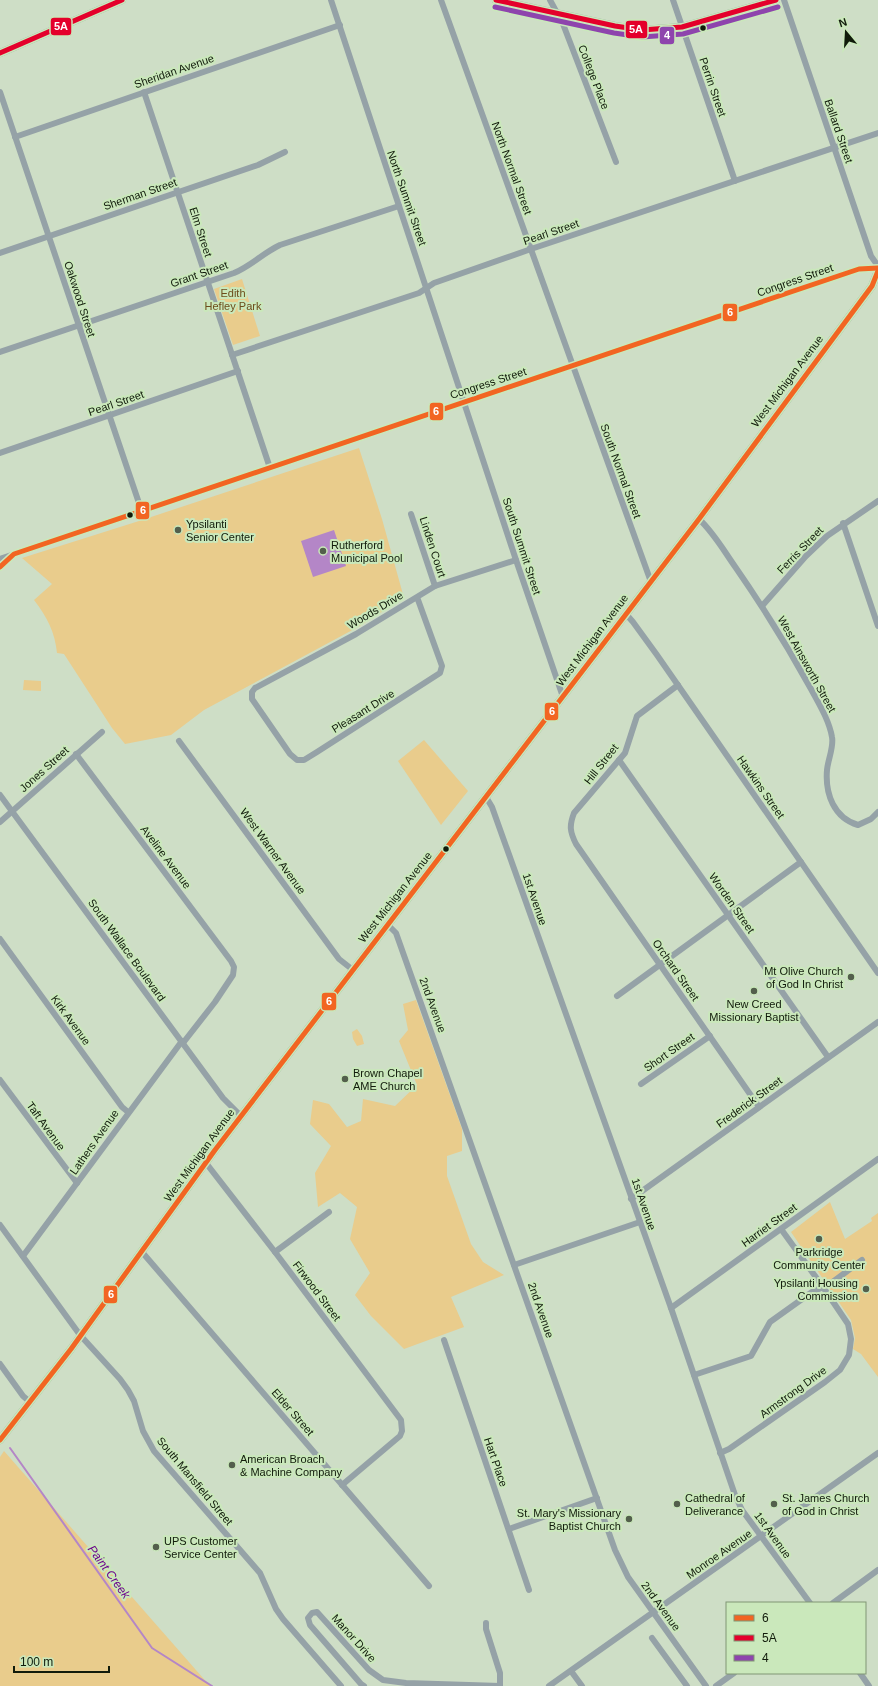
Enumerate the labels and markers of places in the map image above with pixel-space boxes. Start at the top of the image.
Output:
unlabelled marker [698,23,708,33]
unlabelled marker [125,510,135,520]
place label: Ypsilanti Senior Center [186,518,254,543]
marker: Ypsilanti Senior Center [173,525,183,535]
place label: Rutherford Municipal Pool [331,539,403,564]
marker: Rutherford Municipal Pool [318,546,328,556]
unlabelled marker [441,844,451,854]
place label: Mt Olive Church of God In Christ [764,965,843,990]
marker: Mt Olive Church of God In Christ [846,972,856,982]
marker: New Creed Missionary Baptist [749,986,759,996]
place label: New Creed Missionary Baptist [709,998,799,1023]
place label: Brown Chapel AME Church [353,1067,422,1092]
marker: Brown Chapel AME Church [340,1074,350,1084]
marker: Parkridge Community Center [814,1234,824,1244]
place label: Parkridge Community Center [773,1246,865,1271]
place label: Ypsilanti Housing Commission [774,1277,858,1302]
marker: Ypsilanti Housing Commission [861,1284,871,1294]
place label: American Broach & Machine Company [240,1453,343,1478]
marker: American Broach & Machine Company [227,1460,237,1470]
place label: Cathedral of Deliverance [685,1492,746,1517]
place label: St. James Church of God in Christ [782,1492,869,1517]
marker: Cathedral of Deliverance [672,1499,682,1509]
marker: St. James Church of God in Christ [769,1499,779,1509]
place label: St. Mary's Missionary Baptist Church [517,1507,621,1532]
marker: St. Mary's Missionary Baptist Church [624,1514,634,1524]
place label: UPS Customer Service Center [164,1535,238,1560]
marker: UPS Customer Service Center [151,1542,161,1552]

